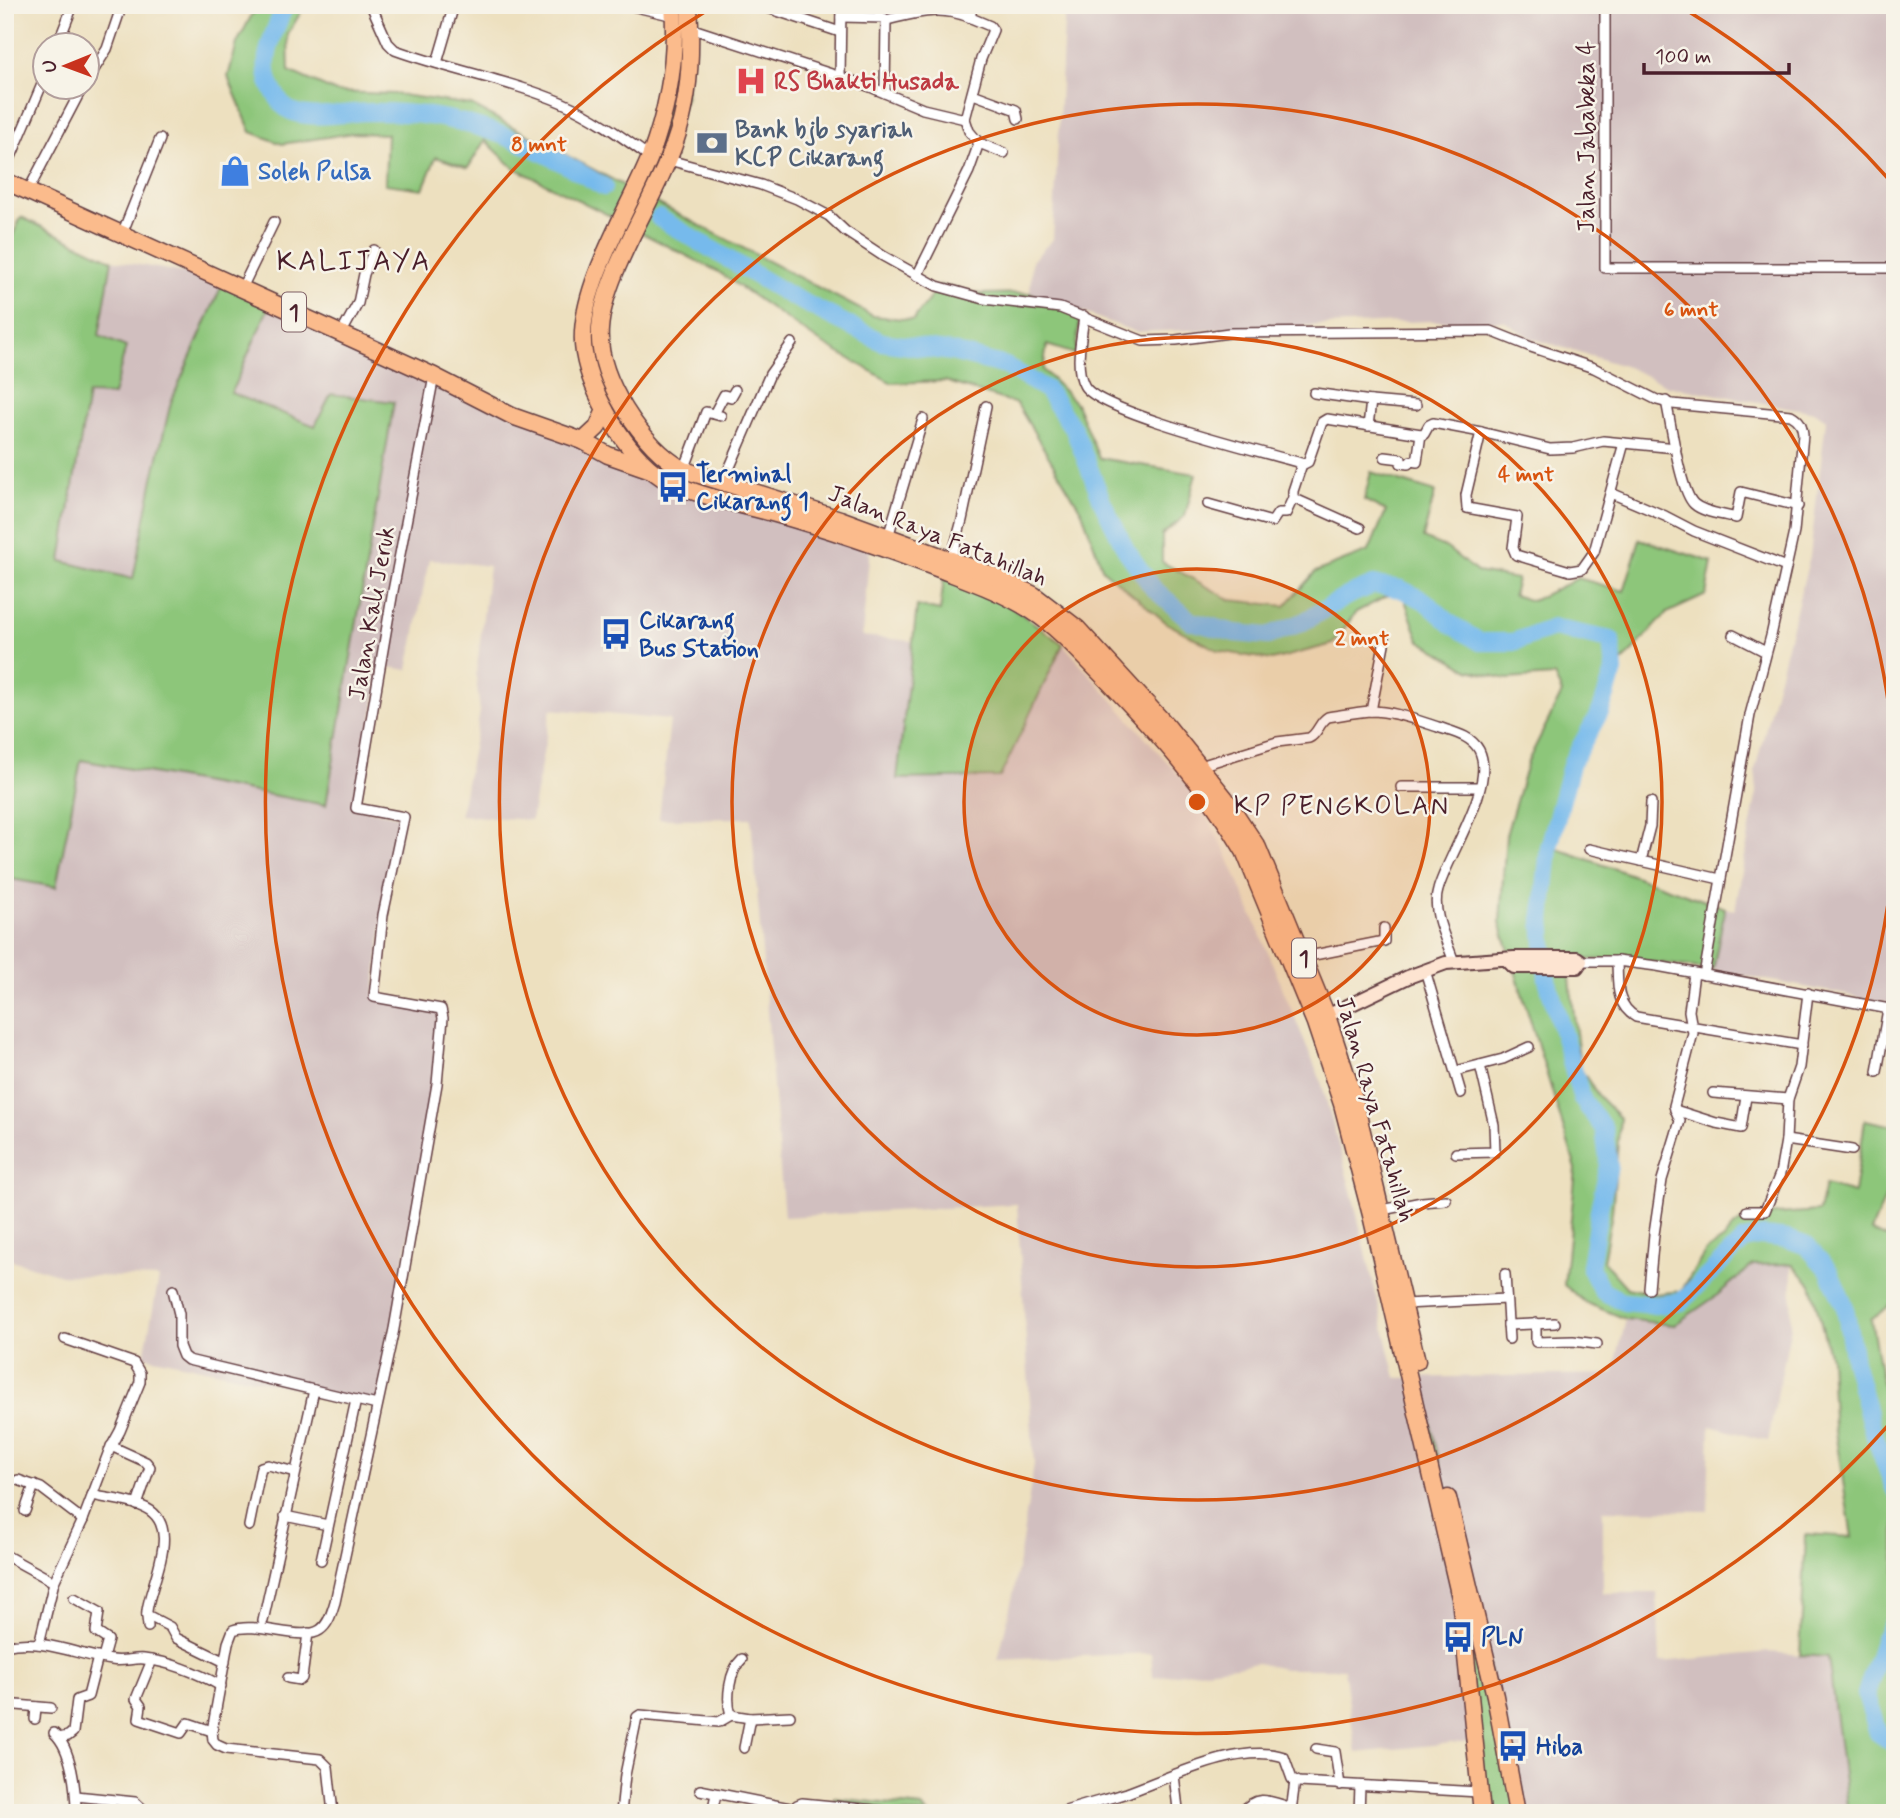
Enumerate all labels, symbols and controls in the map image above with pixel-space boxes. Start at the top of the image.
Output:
north arrow [32,32,102,102]
scale bar [1644,32,1790,76]
street label: Jalan Jababeka 4 [1572,41,1603,233]
text: 100 m [1655,43,1711,71]
text: U [38,60,63,73]
hospital icon: RS Bhakti Husada [734,64,768,98]
place label: RS Bhakti Husada [774,67,959,98]
place label: Bank bjb syariah KCP Cikarang [735,115,913,177]
bank icon: Bank bjb syariah KCP Cikarang [695,126,729,160]
text: 8 mnt [511,131,567,159]
shop icon: Soleh Pulsa [218,154,252,188]
place label: Soleh Pulsa [258,157,371,188]
district label: KALIJAYA [276,244,432,281]
road number: 1 [282,292,306,332]
text: 6 mnt [1664,296,1718,324]
place label: Terminal Cikarang 1 [696,459,809,521]
text: 4 mnt [1498,461,1554,489]
bus stop icon: Terminal Cikarang 1 [656,470,690,504]
street label: Jalan Raya Fatahillah [823,478,1051,594]
street label: Jalan Kali Jeruk [342,524,403,703]
place label: Cikarang Bus Station [639,606,759,665]
bus stop icon: Cikarang Bus Station [599,617,633,651]
text: 2 mnt [1335,625,1389,653]
centre of rings [1185,790,1209,814]
district label: KP PENGKOLAN [1234,790,1450,824]
road number: 1 [1292,939,1316,978]
street label: Jalan Raya Fatahillah [1327,993,1422,1226]
bus stop icon: PLN [1441,1620,1475,1654]
place label: PLN [1481,1623,1524,1654]
bus stop icon: Hiba [1496,1729,1530,1763]
place label: Hiba [1536,1732,1583,1763]

